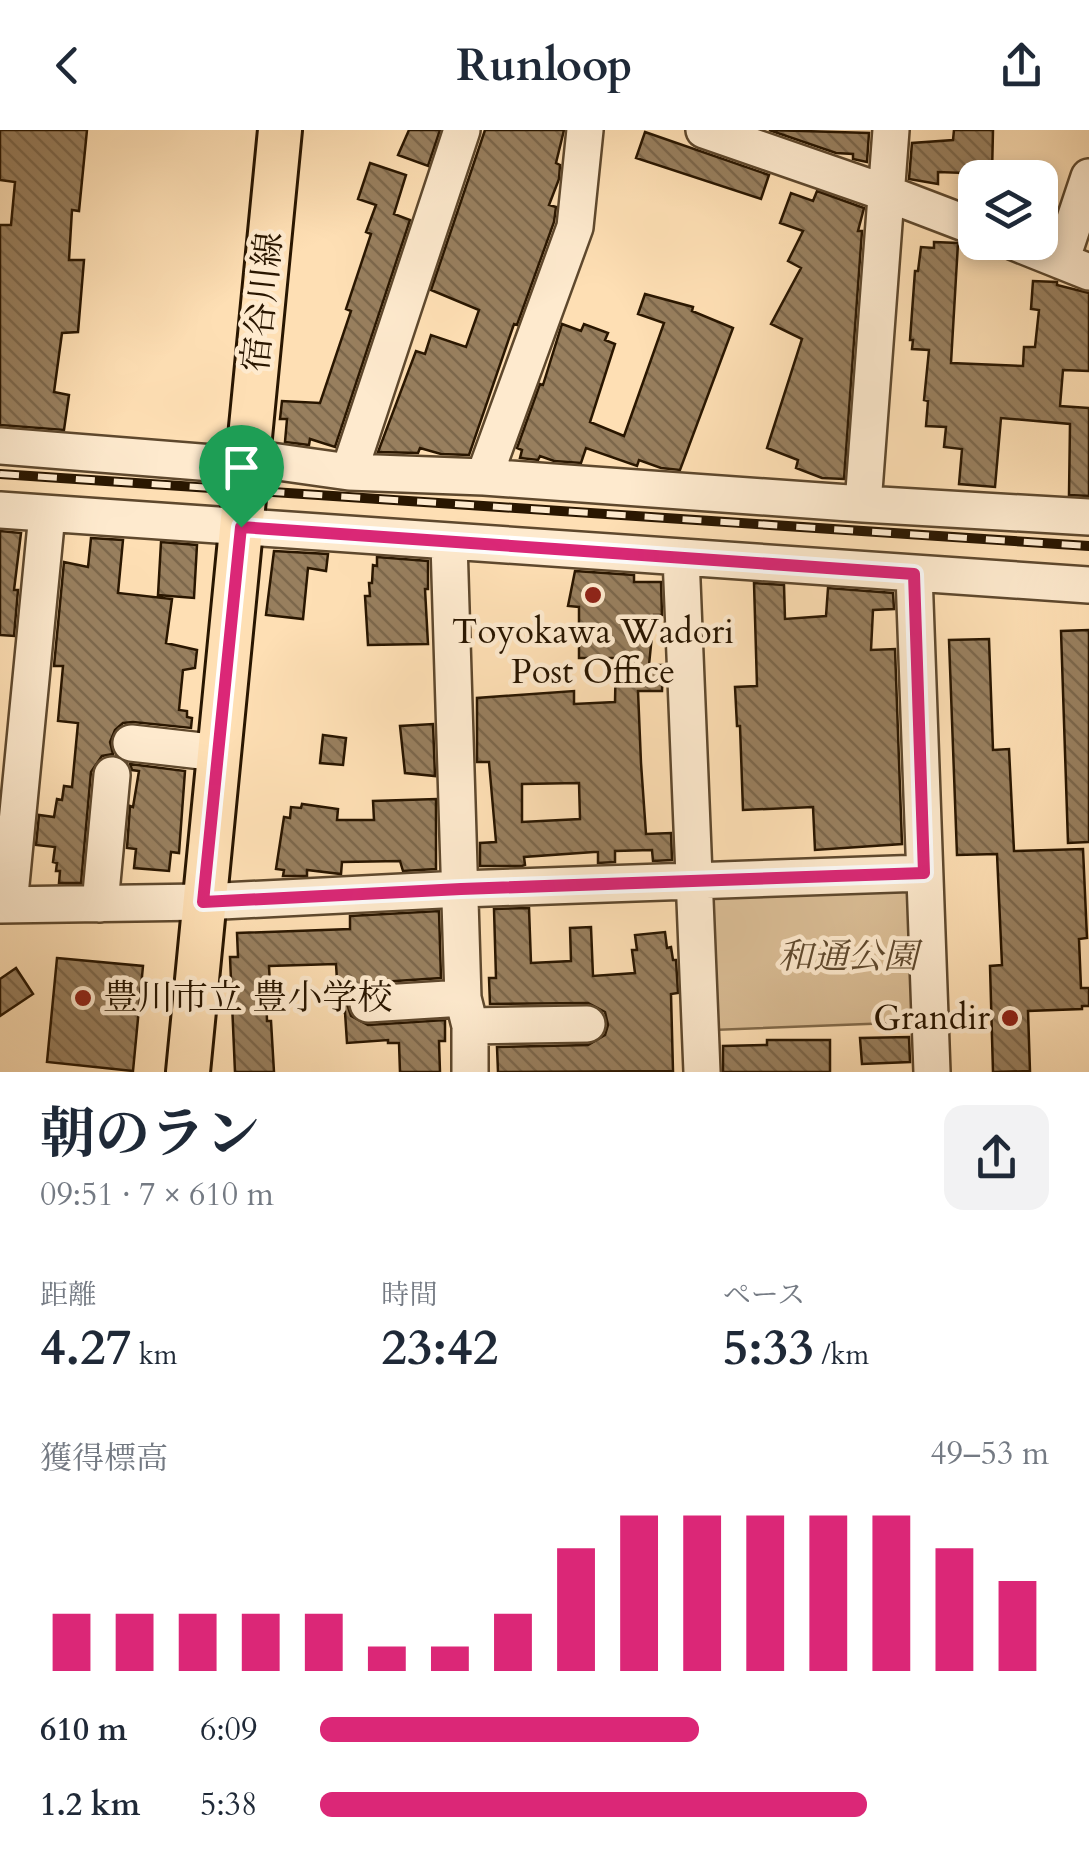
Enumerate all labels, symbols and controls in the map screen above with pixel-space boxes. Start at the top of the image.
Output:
text: Runloop [456,35,633,96]
icon: back [40,38,95,93]
icon: share [994,38,1049,93]
map controls [958,160,1058,260]
button: layers [958,160,1058,260]
street label: 宿谷川線 [232,230,294,374]
pin [199,425,284,528]
icon: arrive [214,440,269,495]
marker: Toyokawa Wadori Post Office [582,584,604,606]
place label: Toyokawa Wadori Post Office [452,608,734,696]
park label: 和通公園 [778,933,923,981]
place label: 豊川市立 豊小学校 [103,974,392,1022]
marker: 豊川市立 豊小学校 [72,987,94,1009]
place label: Grandir [873,994,990,1042]
marker: Grandir [999,1007,1021,1029]
text: 朝のラン [40,1098,260,1172]
button: share [944,1105,1049,1210]
text: 09:51 · 7 × 610 m [40,1173,274,1217]
text: 距離 [40,1276,96,1314]
text: 時間 [381,1276,437,1314]
text: ペース [723,1276,805,1314]
text: 4.27 [40,1314,131,1382]
text: 23:42 [381,1314,498,1382]
text: 5:33 [723,1314,814,1382]
text: km [131,1336,178,1374]
text: /km [814,1336,869,1374]
text: 49–53 m [930,1432,1049,1476]
text: 獲得標高 [40,1437,168,1481]
text: 610 m [40,1708,127,1752]
text: 6:09 [200,1708,257,1752]
text: 1.2 km [40,1783,140,1827]
text: 5:38 [200,1783,257,1827]

